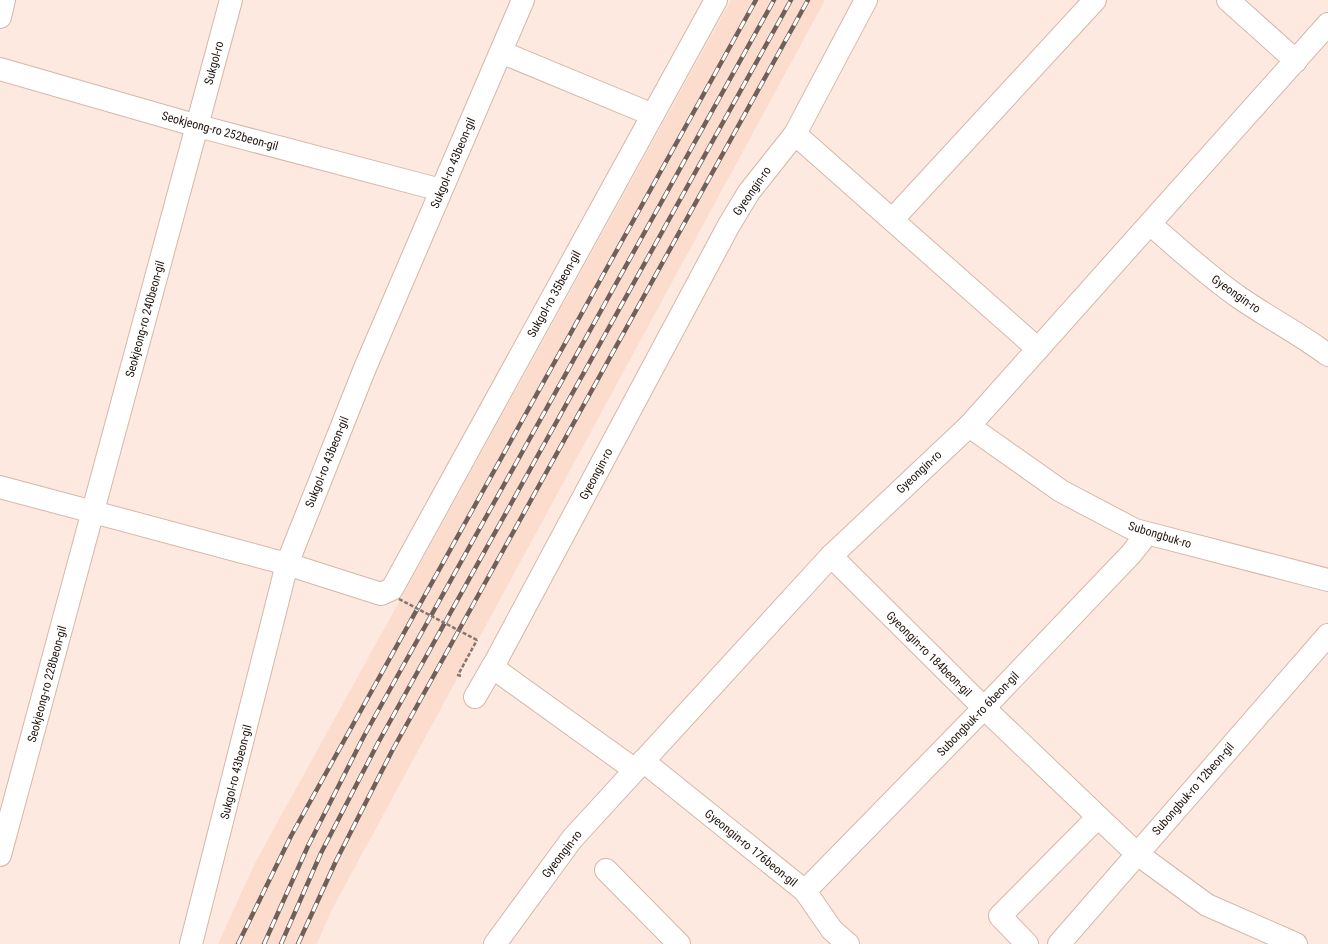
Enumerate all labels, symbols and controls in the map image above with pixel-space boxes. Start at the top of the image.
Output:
street label: Sukgol-ro [201,40,227,86]
street label: Seokjeong-ro 252beon-gil [160,109,280,153]
street label: Sukgol-ro 43beon-gil [428,116,478,210]
street label: Gyeongin-ro [730,164,774,218]
street label: Sukgol-ro 35beon-gil [524,248,584,340]
street label: Seokjeong-ro 240beon-gil [123,259,167,379]
street label: Gyeongin-ro [1209,272,1263,316]
street label: Sukgol-ro 43beon-gil [302,414,352,510]
street label: Gyeongin-ro [577,446,615,502]
street label: Gyeongin-ro [894,448,944,496]
street label: Subongbuk-ro [1127,519,1193,551]
street label: Gyeongin-ro 184beon-gil [883,608,975,700]
street label: Seokjeong-ro 228beon-gil [25,624,69,744]
street label: Subongbuk-ro 6beon-gil [934,669,1022,759]
street label: Sukgol-ro 43beon-gil [217,723,255,821]
street label: Subongbuk-ro 12beon-gil [1149,740,1237,838]
street label: Gyeongin-ro 176beon-gil [702,806,800,890]
street label: Gyeongin-ro [539,827,585,881]

